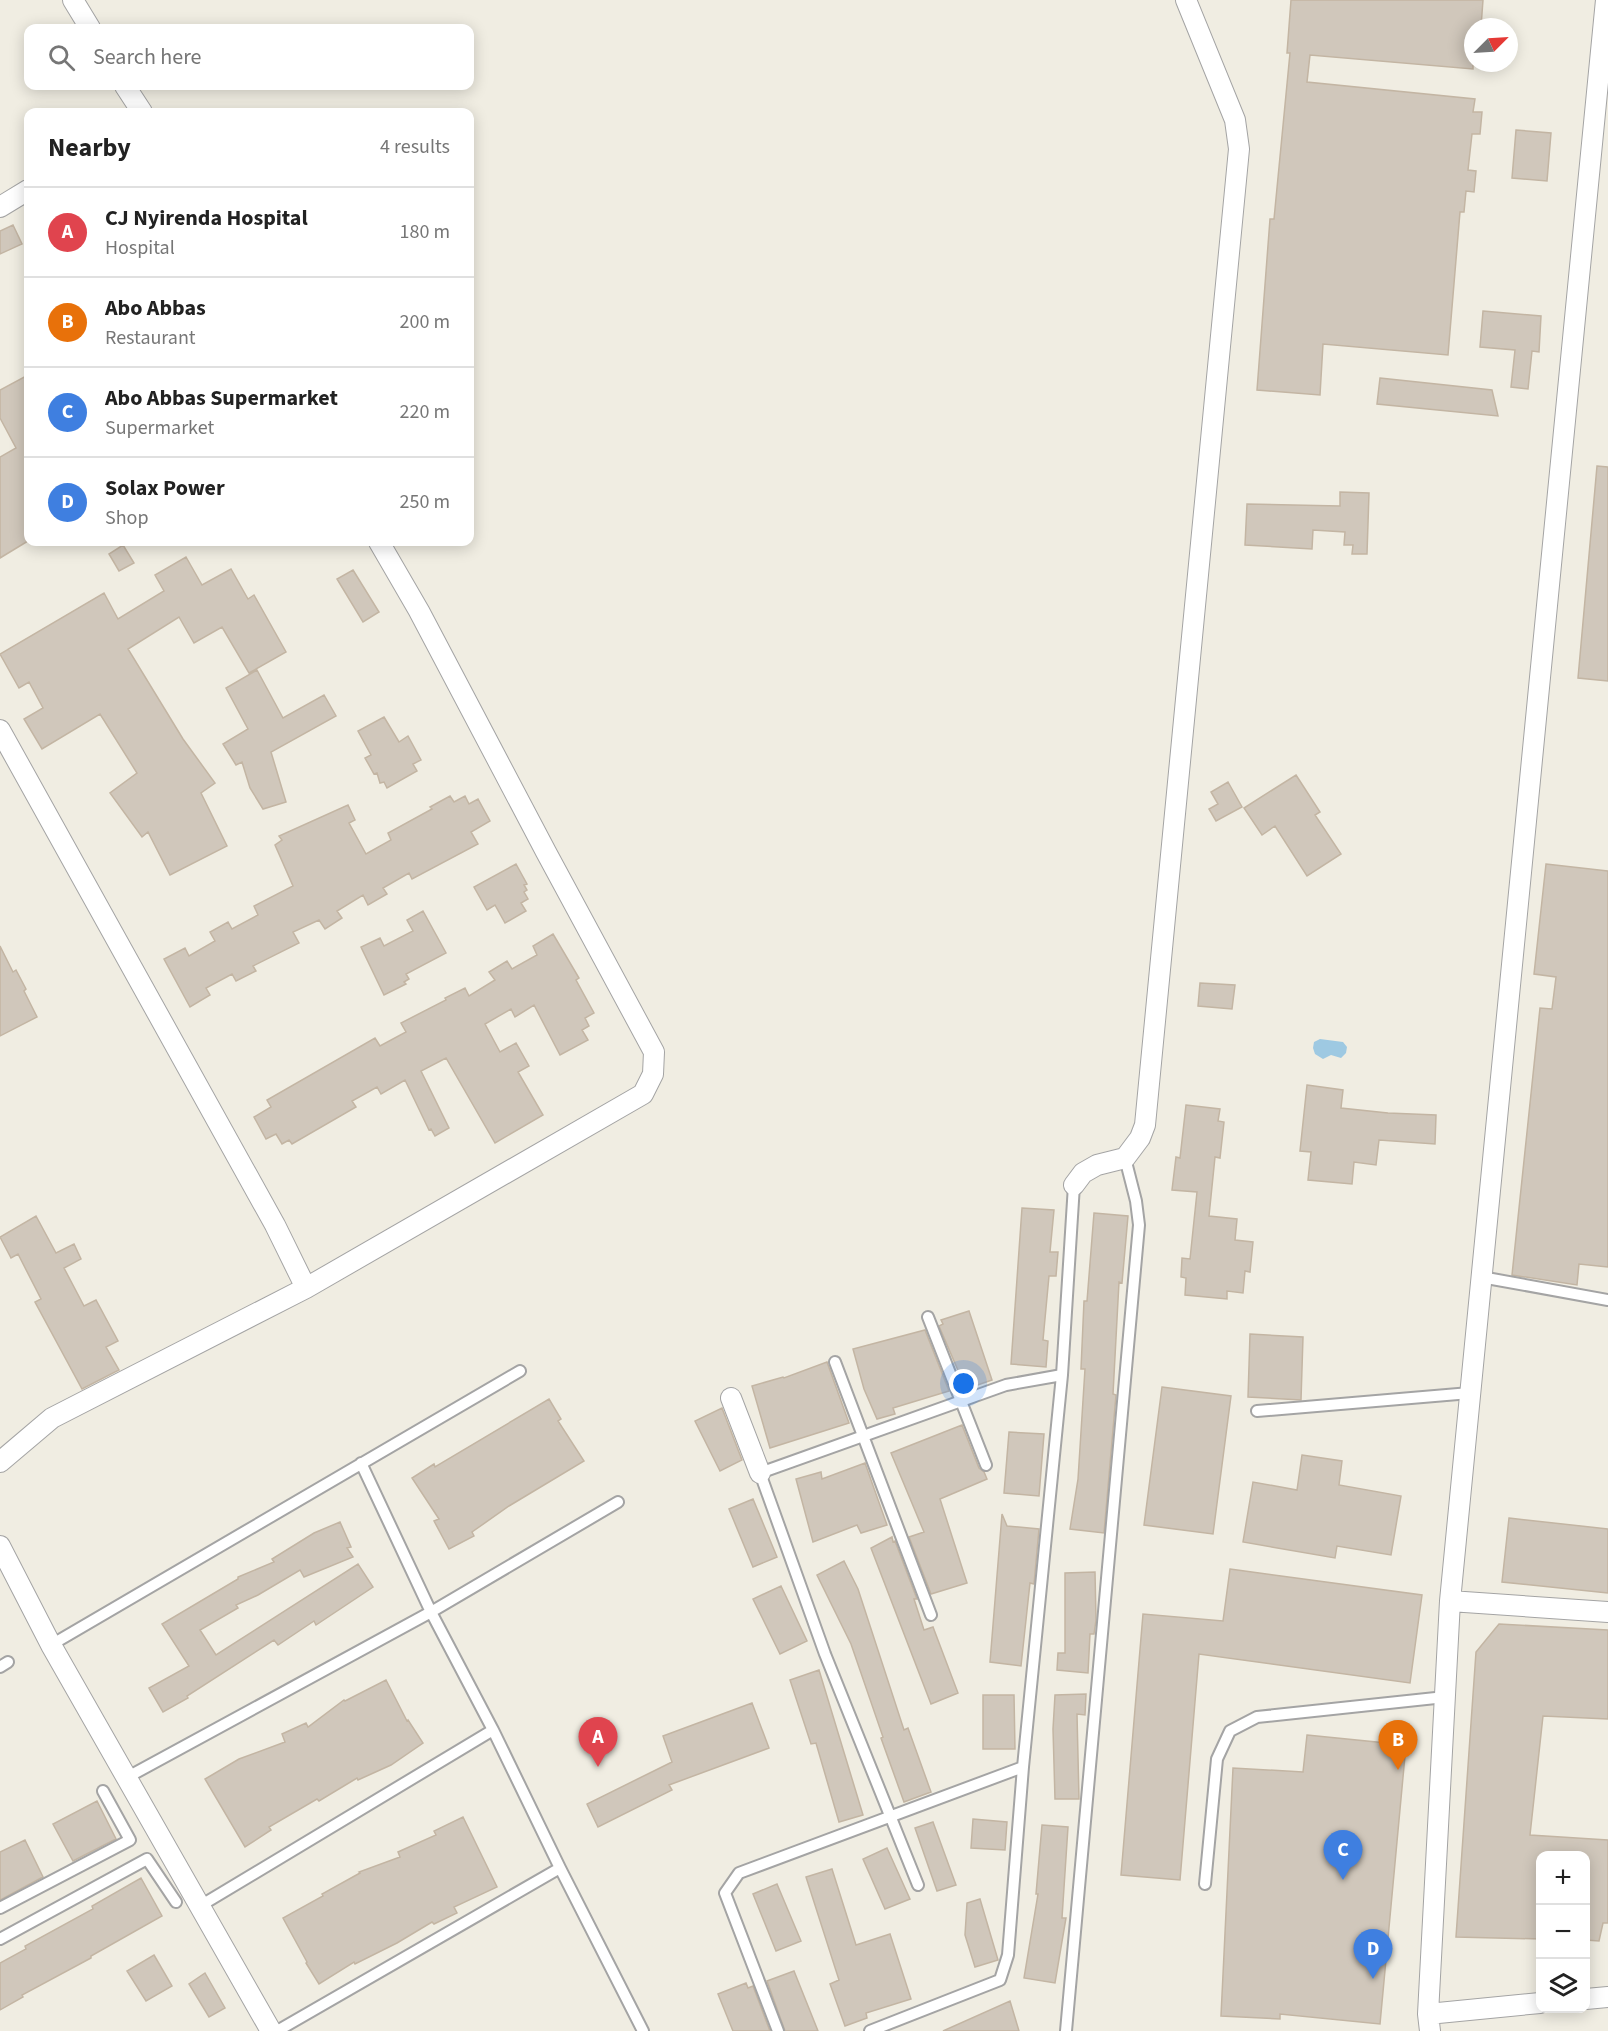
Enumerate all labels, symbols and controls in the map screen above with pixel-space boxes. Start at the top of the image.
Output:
north arrow [1464,18,1518,72]
search box [24,24,474,90]
icon: search [45,41,78,74]
text: Search here [93,41,201,73]
text: Nearby [48,129,131,166]
text: 4 results [380,133,450,161]
text: CJ Nyirenda Hospital [105,202,308,234]
text: A [62,218,73,246]
text: 180 m [400,218,450,246]
text: Hospital [105,234,175,262]
text: Abo Abbas [105,292,206,324]
text: B [61,308,74,336]
text: 200 m [400,308,450,336]
text: Restaurant [105,324,196,352]
text: Abo Abbas Supermarket [105,382,338,414]
text: C [62,398,73,426]
text: 220 m [400,398,450,426]
text: Supermarket [105,414,214,442]
text: Solax Power [105,472,225,504]
text: D [61,488,74,516]
text: 250 m [400,488,450,516]
text: Shop [105,504,149,532]
your location [949,1369,978,1398]
pin: A [578,1718,618,1767]
pin: B [1378,1720,1418,1770]
pin: C [1324,1830,1362,1880]
map controls [1536,1851,1590,2013]
button: + [1536,1851,1590,1905]
button: − [1536,1905,1590,1959]
pin: D [1354,1930,1392,1979]
button: layers [1536,1959,1590,2013]

